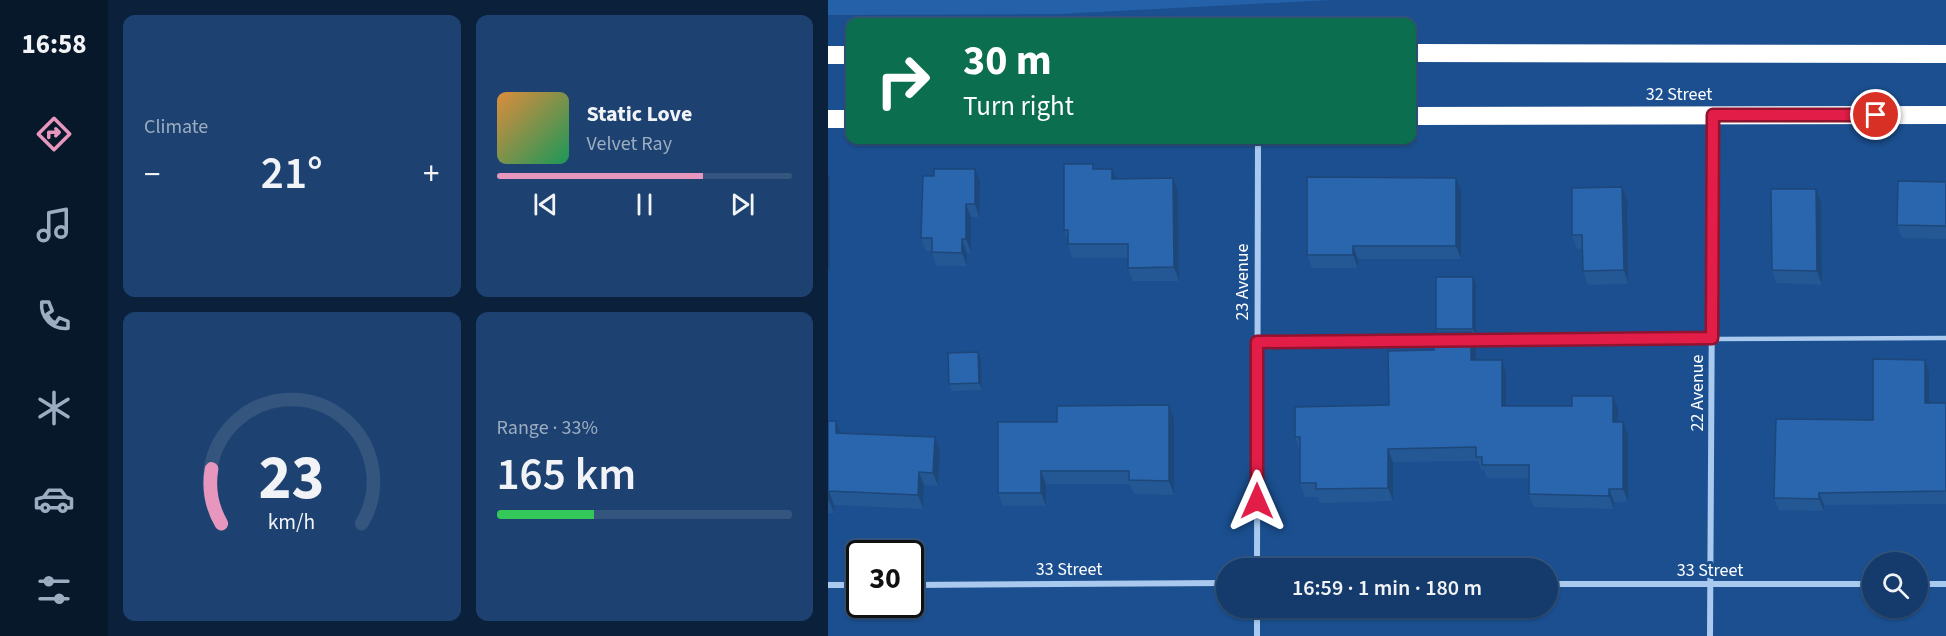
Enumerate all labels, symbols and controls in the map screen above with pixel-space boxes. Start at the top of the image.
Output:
text: 16:58 [21,25,87,64]
text: 30 m [963,31,1052,91]
icon: right [864,42,942,120]
street label: 32 Street [1646,82,1712,107]
text: Turn right [963,87,1074,126]
pin [1850,89,1901,140]
text: Static Love [587,98,692,130]
icon: arrive [1859,98,1892,131]
icon: directions [33,113,75,155]
text: Climate [144,113,208,141]
text: Velvet Ray [587,130,672,158]
text: 21° [261,142,323,206]
text: − [144,151,160,198]
text: + [423,151,440,198]
icon: previous [529,188,562,221]
icon: pause [628,188,661,221]
icon: next [726,188,759,221]
icon: music [33,204,75,246]
street label: 23 Avenue [1230,243,1255,320]
icon: phone [33,295,75,337]
street label: 22 Avenue [1685,354,1710,431]
icon: climate [33,387,75,429]
text: Range · 33% [497,414,598,442]
text: 23 [259,434,325,523]
text: 165 km [497,443,636,507]
position arrow [1225,469,1289,533]
icon: car [33,478,75,520]
text: km/h [268,507,316,538]
speed limit sign: 30 [846,540,924,618]
map controls [1862,552,1928,618]
button: search [1862,552,1928,618]
street label: 33 Street [1036,557,1102,582]
street label: 33 Street [1677,558,1743,583]
icon: filters [33,569,75,611]
text: 16:59 · 1 min · 180 m [1292,572,1482,604]

